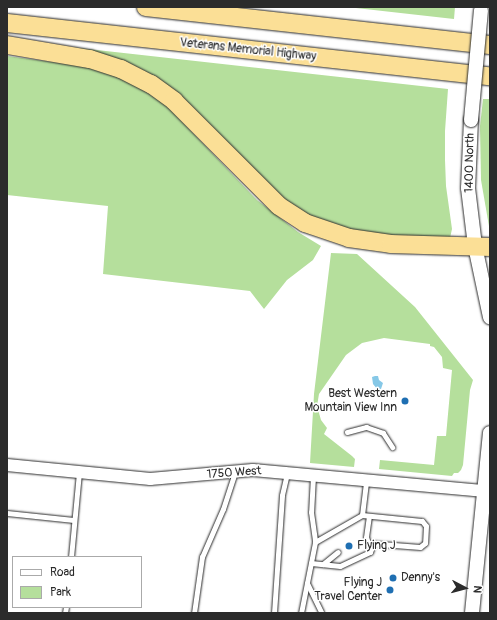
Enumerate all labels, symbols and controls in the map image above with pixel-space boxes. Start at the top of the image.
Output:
street label: Veterans Memorial Highway [179,36,317,64]
street label: 1400 North [462,133,478,193]
place label: Best Western Mountain View Inn [304,387,397,415]
marker: Best Western Mountain View Inn [400,396,410,406]
street label: 1750 West [206,464,262,482]
place label: Flying J [357,539,395,553]
marker: Flying J [344,541,354,551]
legend [12,556,142,608]
text: Road [50,565,75,580]
north arrow [445,568,485,608]
place label: Denny's [401,571,440,585]
marker: Denny's [388,573,398,583]
place label: Flying J Travel Center [314,576,382,604]
text: Park [50,585,71,600]
marker: Flying J Travel Center [385,585,395,595]
text: N [471,585,484,594]

